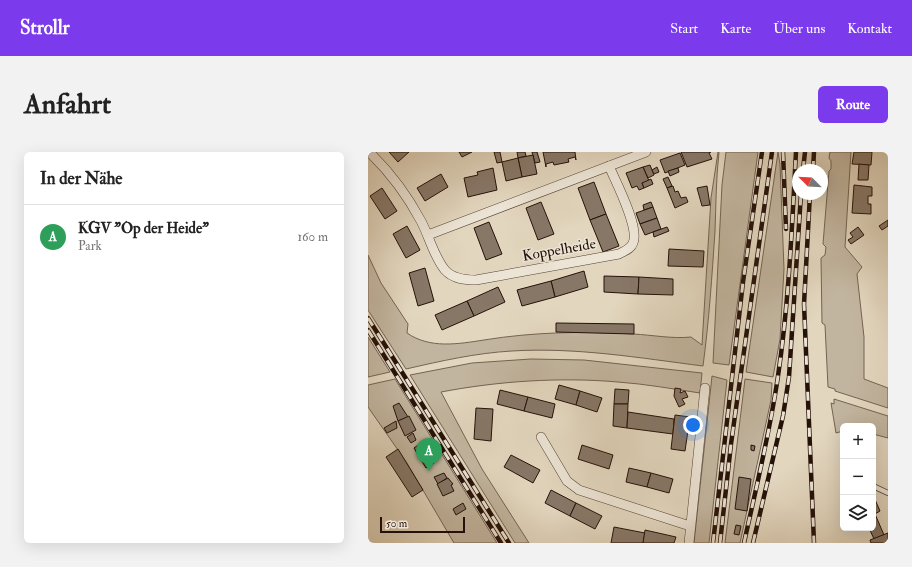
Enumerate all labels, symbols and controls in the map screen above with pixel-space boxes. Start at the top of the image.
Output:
text: Strollr [20,16,70,40]
text: Start [670,20,698,37]
text: Karte [720,20,751,37]
text: Über uns [773,20,825,37]
text: Kontakt [847,20,892,37]
button: Route [818,86,888,123]
text: Anfahrt [24,87,111,122]
north arrow [792,164,828,200]
text: In der Nähe [40,168,122,189]
text: KGV "Op der Heide" [78,219,209,238]
text: A [49,229,57,245]
text: 160 m [297,229,328,245]
street label: Koppelheide [521,234,597,267]
text: Park [78,238,102,254]
your location [683,415,703,435]
map controls [840,423,876,531]
button: + [840,423,876,459]
pin: A [416,438,442,471]
button: − [840,459,876,495]
button: layers [840,495,876,531]
scale bar [380,515,465,534]
text: 50 m [386,517,407,530]

